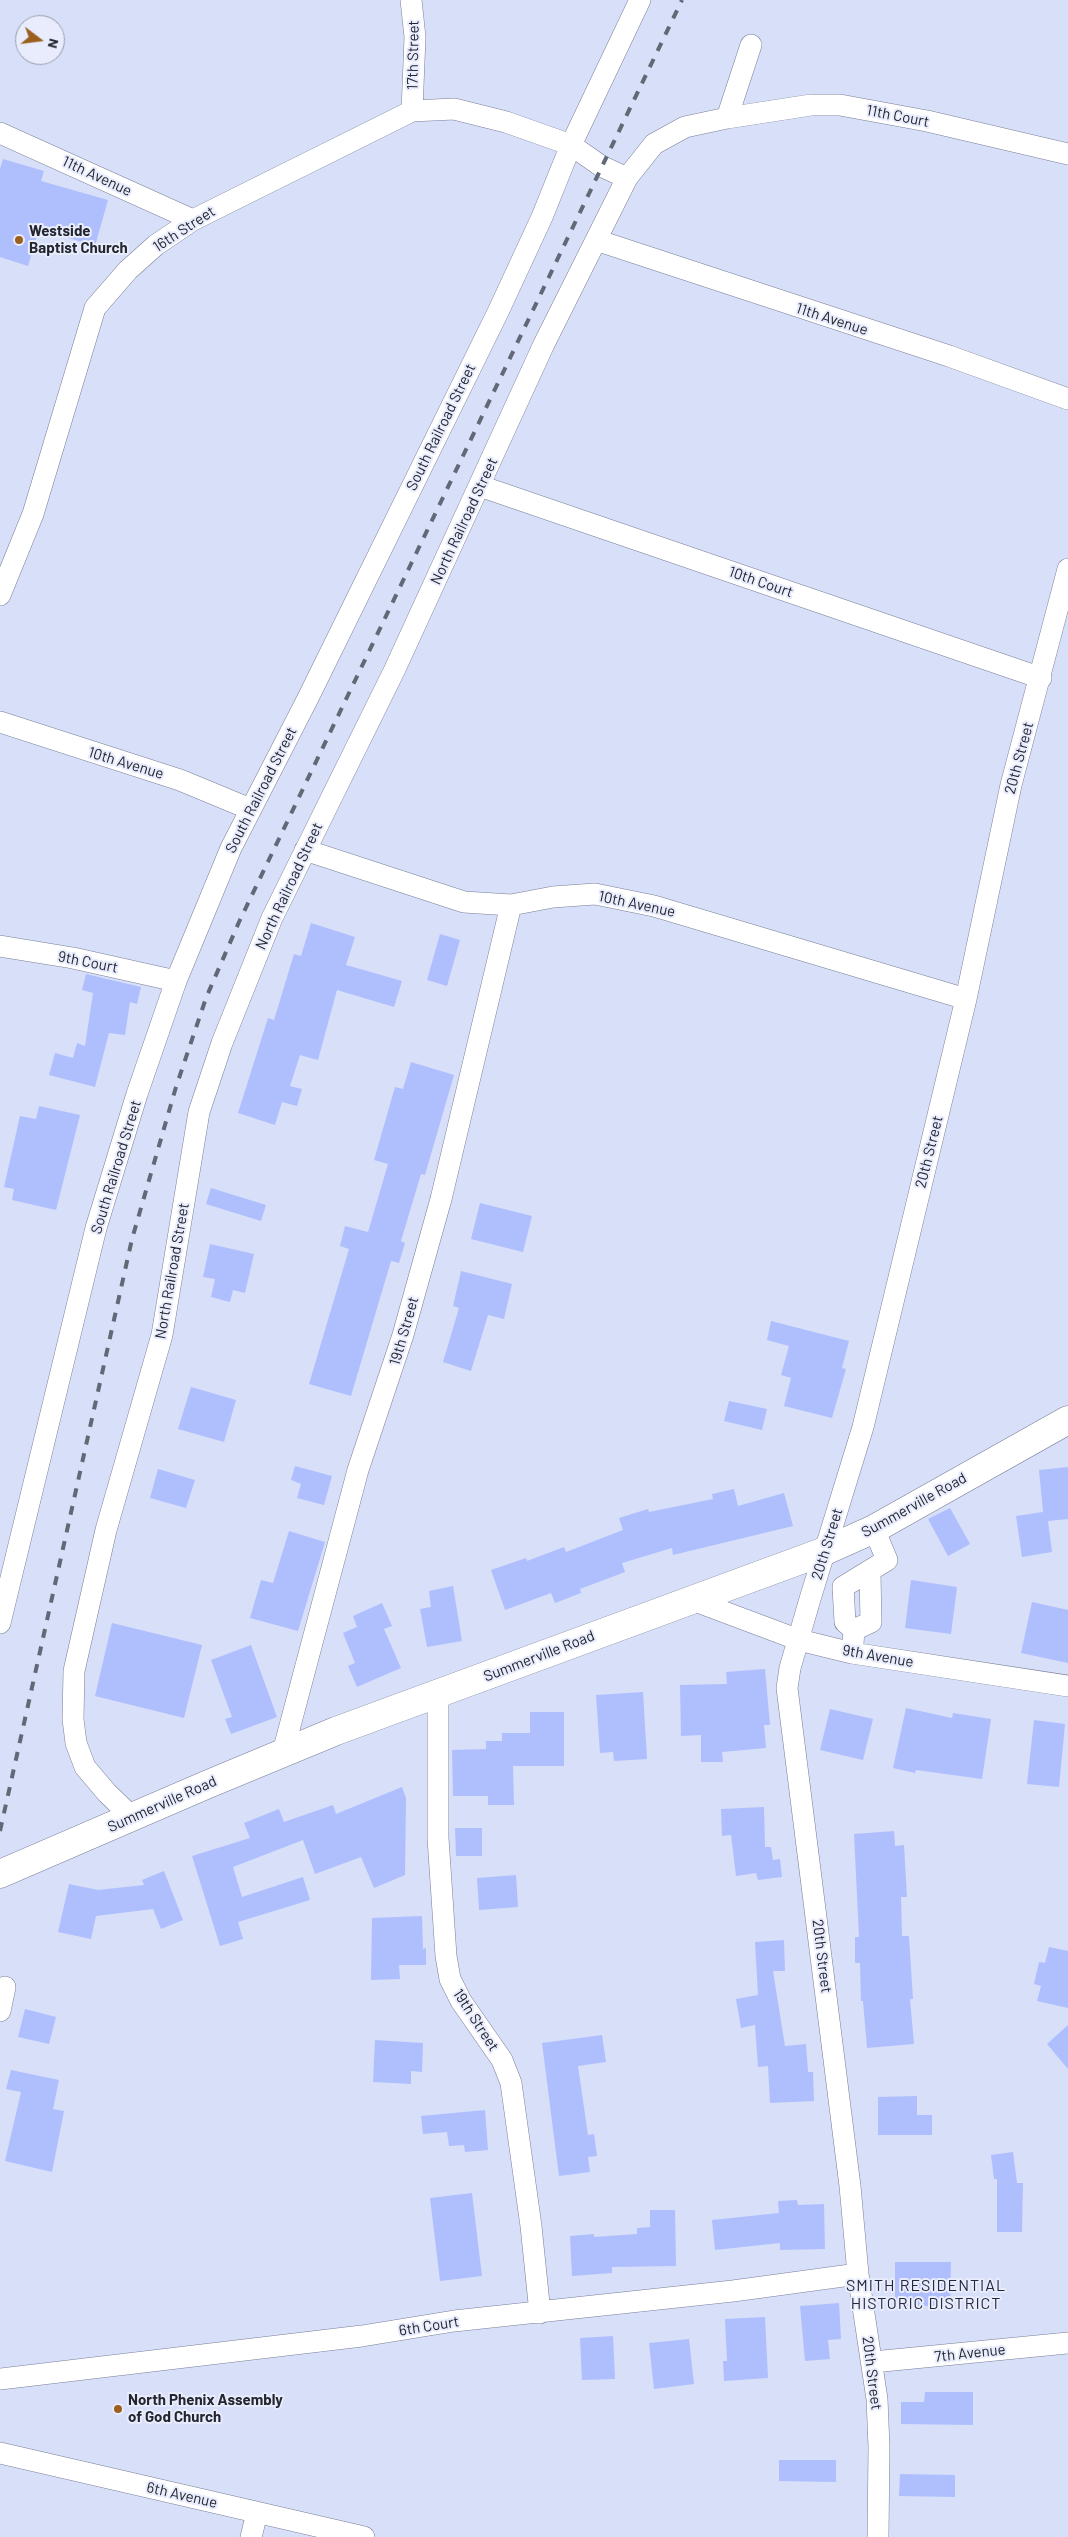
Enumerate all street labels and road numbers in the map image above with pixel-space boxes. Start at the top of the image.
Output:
street label: 17th Street [403,20,423,90]
street label: 11th Court [865,101,931,131]
street label: 11th Avenue [59,152,135,200]
street label: 16th Street [150,202,218,256]
street label: 11th Avenue [794,299,870,339]
street label: South Railroad Street [402,361,480,493]
street label: North Railroad Street [427,455,501,587]
street label: 10th Court [727,563,795,601]
street label: 20th Street [1001,720,1037,796]
street label: South Railroad Street [221,724,301,856]
street label: 10th Avenue [86,743,166,783]
street label: North Railroad Street [252,820,326,952]
street label: 10th Avenue [597,887,677,921]
street label: 9th Court [56,947,120,977]
street label: South Railroad Street [87,1098,145,1236]
street label: 20th Street [911,1114,947,1190]
street label: North Railroad Street [151,1201,193,1341]
street label: 19th Street [386,1295,422,1367]
street label: Summerville Road [858,1469,970,1541]
street label: 20th Street [808,1506,846,1582]
street label: Summerville Road [481,1627,597,1685]
street label: 9th Avenue [841,1641,915,1671]
street label: Summerville Road [105,1772,219,1836]
street label: 20th Street [809,1918,835,1994]
street label: 19th Street [449,1986,503,2054]
street label: 6th Court [398,2312,460,2340]
street label: 20th Street [859,2335,885,2411]
street label: 7th Avenue [934,2340,1006,2366]
street label: 6th Avenue [145,2478,219,2512]

